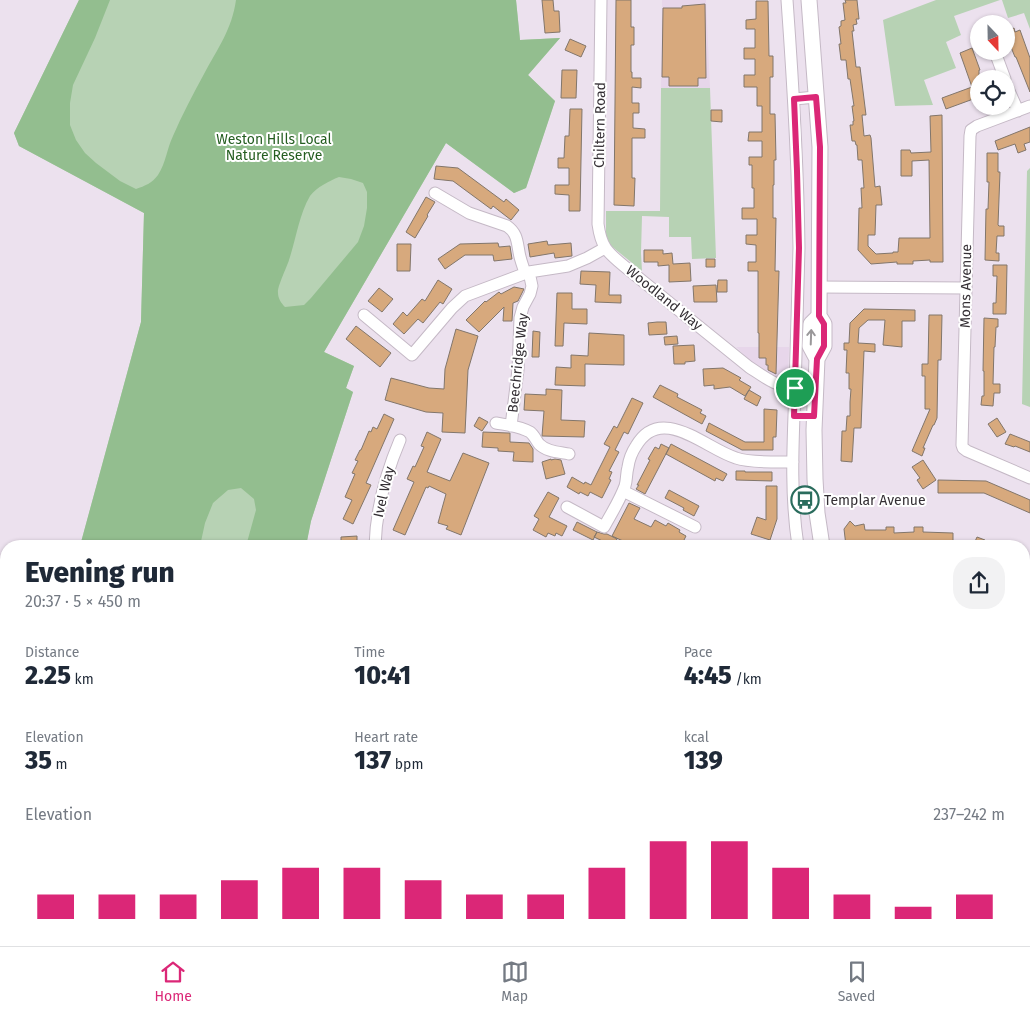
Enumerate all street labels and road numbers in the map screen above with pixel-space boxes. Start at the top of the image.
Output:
street label: Chiltern Road [591,82,609,168]
street label: Mons Avenue [957,244,975,328]
street label: Woodland Way [622,262,706,334]
street label: Beechridge Way [504,312,532,414]
street label: Ivel Way [370,465,398,519]

